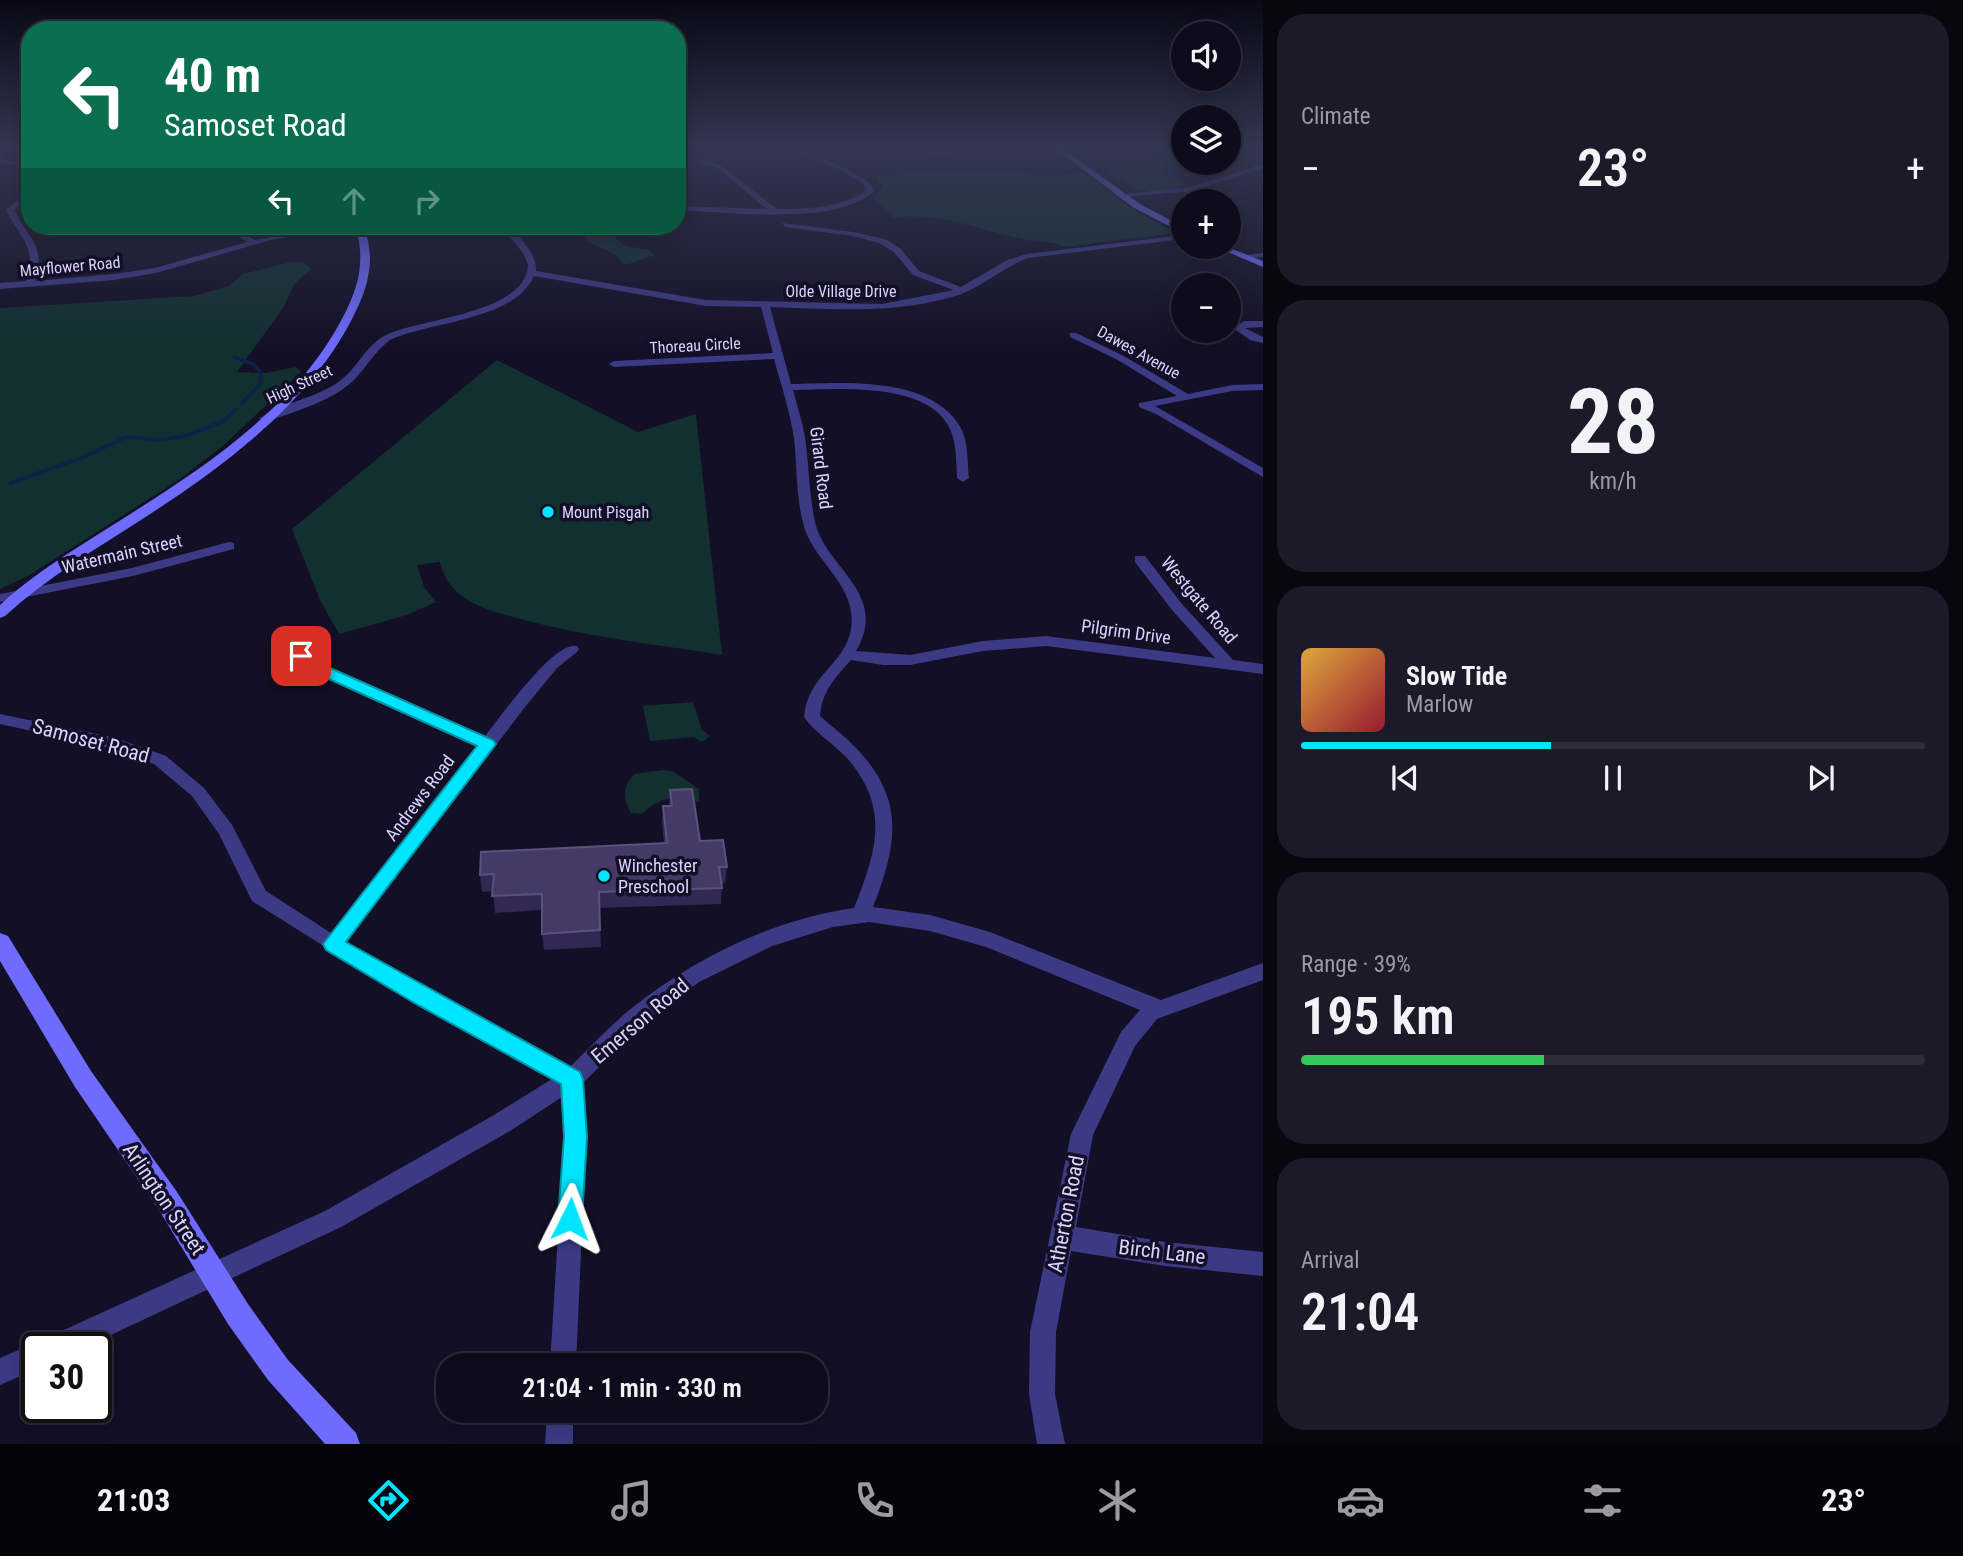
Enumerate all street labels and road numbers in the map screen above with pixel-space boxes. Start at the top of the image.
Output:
street label: Mayflower Road [19,253,121,280]
street label: Olde Village Drive [785,282,897,301]
street label: Dawes Avenue [1094,322,1183,383]
street label: Thoreau Circle [649,334,741,357]
street label: High Street [263,361,335,408]
street label: Girard Road [806,425,837,510]
street label: Watermain Street [60,529,184,578]
street label: Westgate Road [1157,552,1242,647]
street label: Pilgrim Drive [1080,615,1172,648]
street label: Samoset Road [30,714,152,768]
street label: Andrews Road [381,751,459,845]
street label: Emerson Road [586,973,694,1069]
street label: Arlington Street [118,1139,210,1259]
street label: Atherton Road [1043,1153,1089,1275]
street label: Birch Lane [1117,1235,1207,1269]

